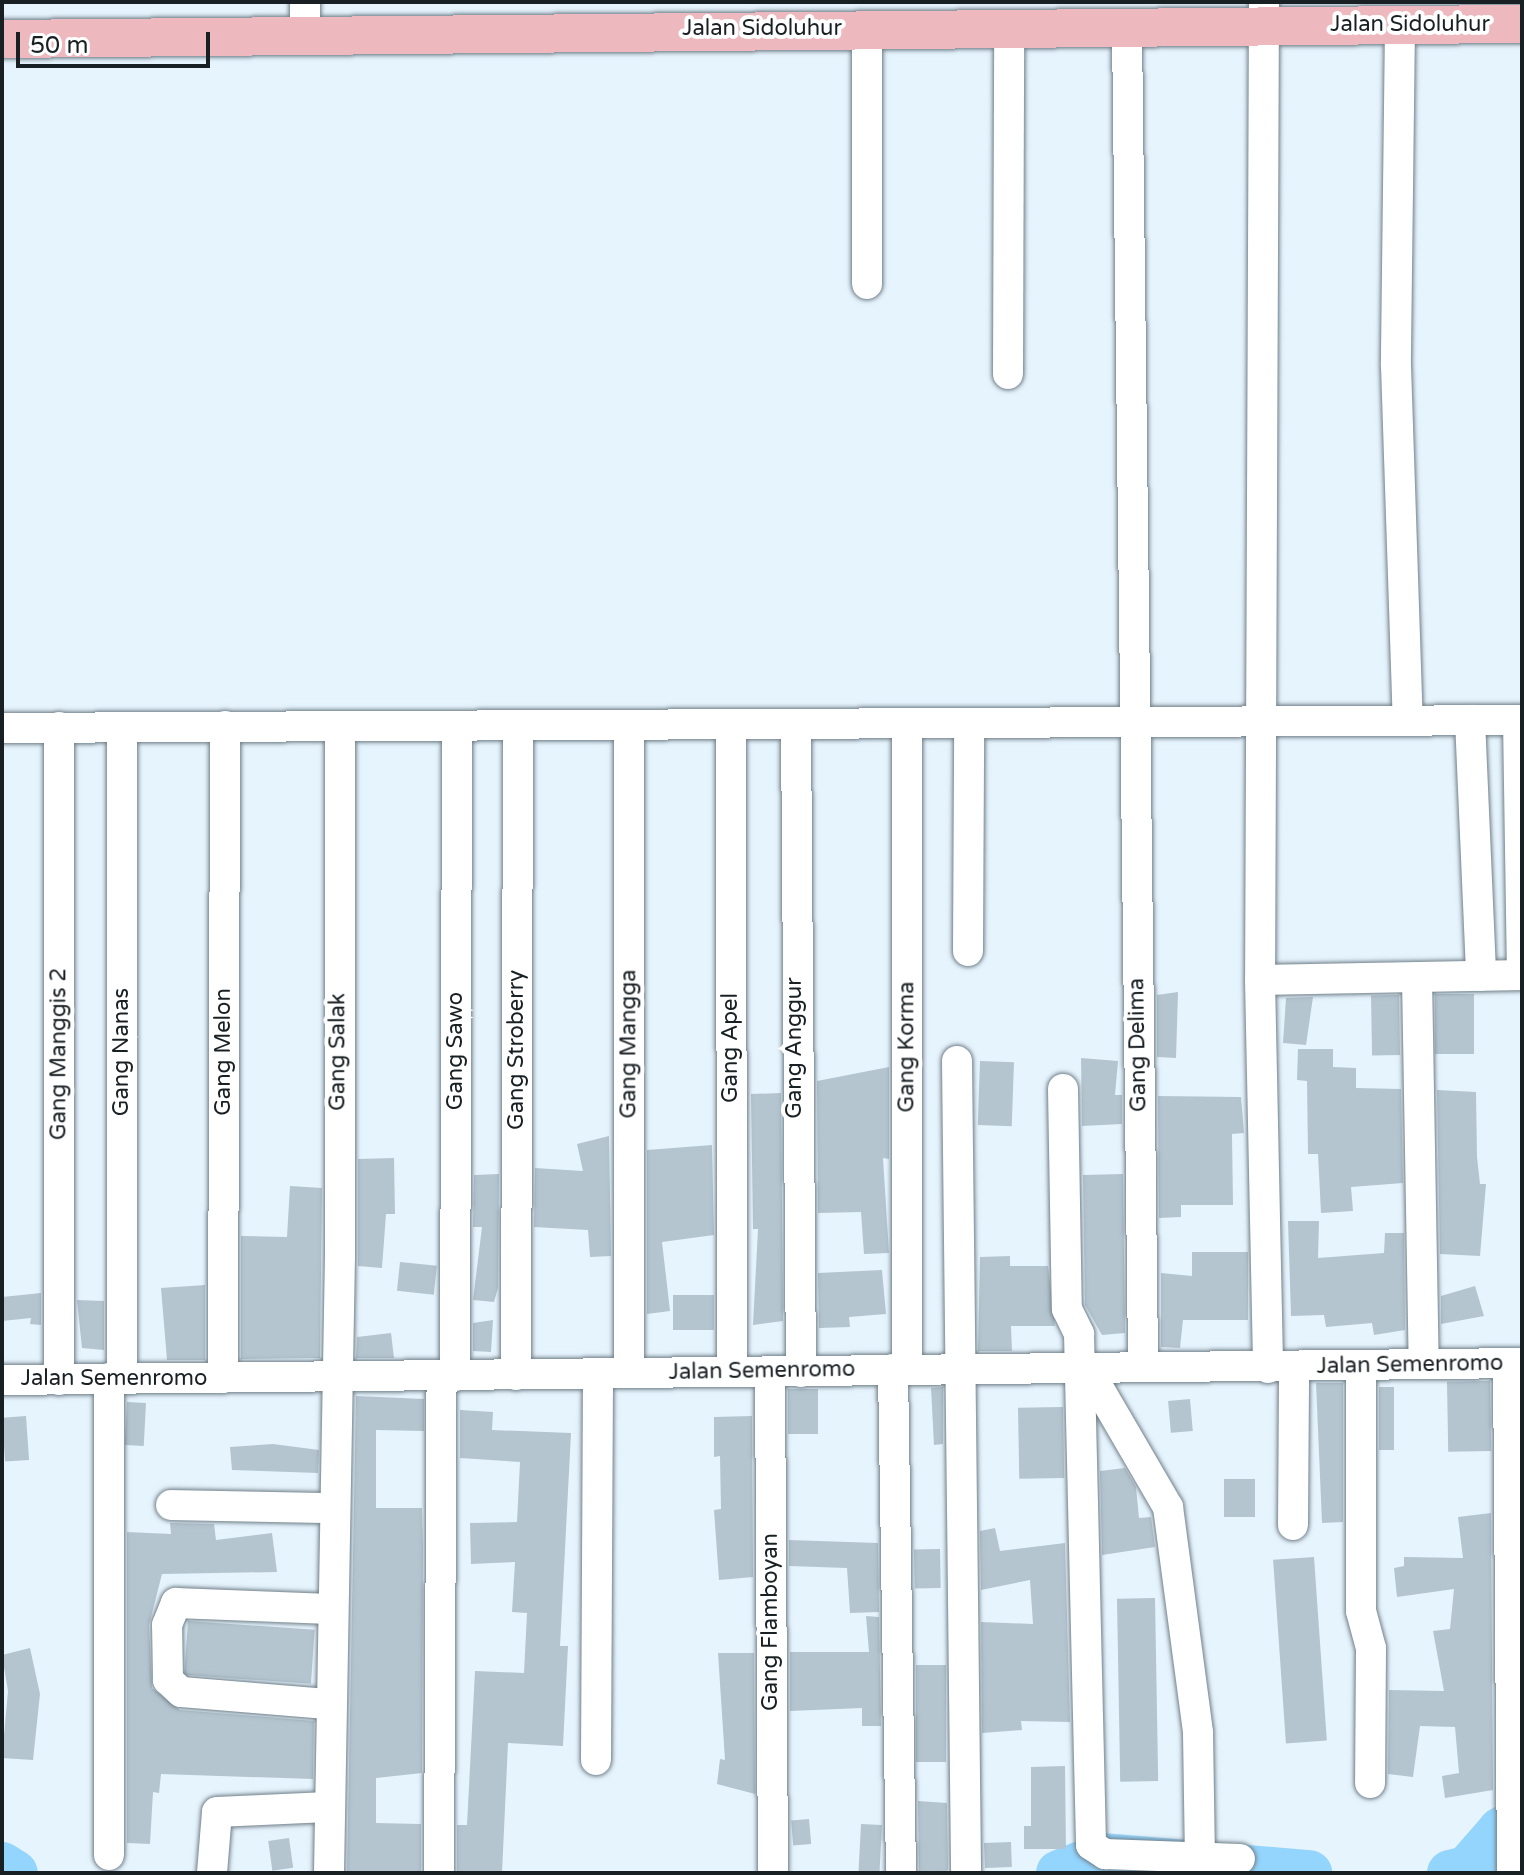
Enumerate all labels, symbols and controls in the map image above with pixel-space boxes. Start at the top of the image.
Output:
street label: Jalan Sidoluhur [1330,12,1490,38]
scale bar [20,16,214,66]
street label: Jalan Sidoluhur [682,16,842,42]
text: 50 m [30,31,88,60]
street label: Gang Manggis 2 [46,968,72,1140]
street label: Gang Mangga [616,969,642,1119]
street label: Gang Stroberry [504,970,530,1130]
street label: Gang Anggur [782,977,808,1119]
street label: Gang Delima [1124,978,1152,1112]
street label: Gang Korma [894,981,920,1113]
street label: Gang Nanas [109,988,135,1116]
street label: Gang Melon [211,988,237,1116]
street label: Gang Sawo [443,992,469,1110]
street label: Gang Salak [325,993,351,1111]
street label: Gang Apel [718,993,744,1103]
street label: Jalan Semenromo [1316,1350,1504,1380]
street label: Jalan Semenromo [668,1356,856,1386]
street label: Jalan Semenromo [21,1366,207,1392]
street label: Gang Flamboyan [758,1533,784,1711]

